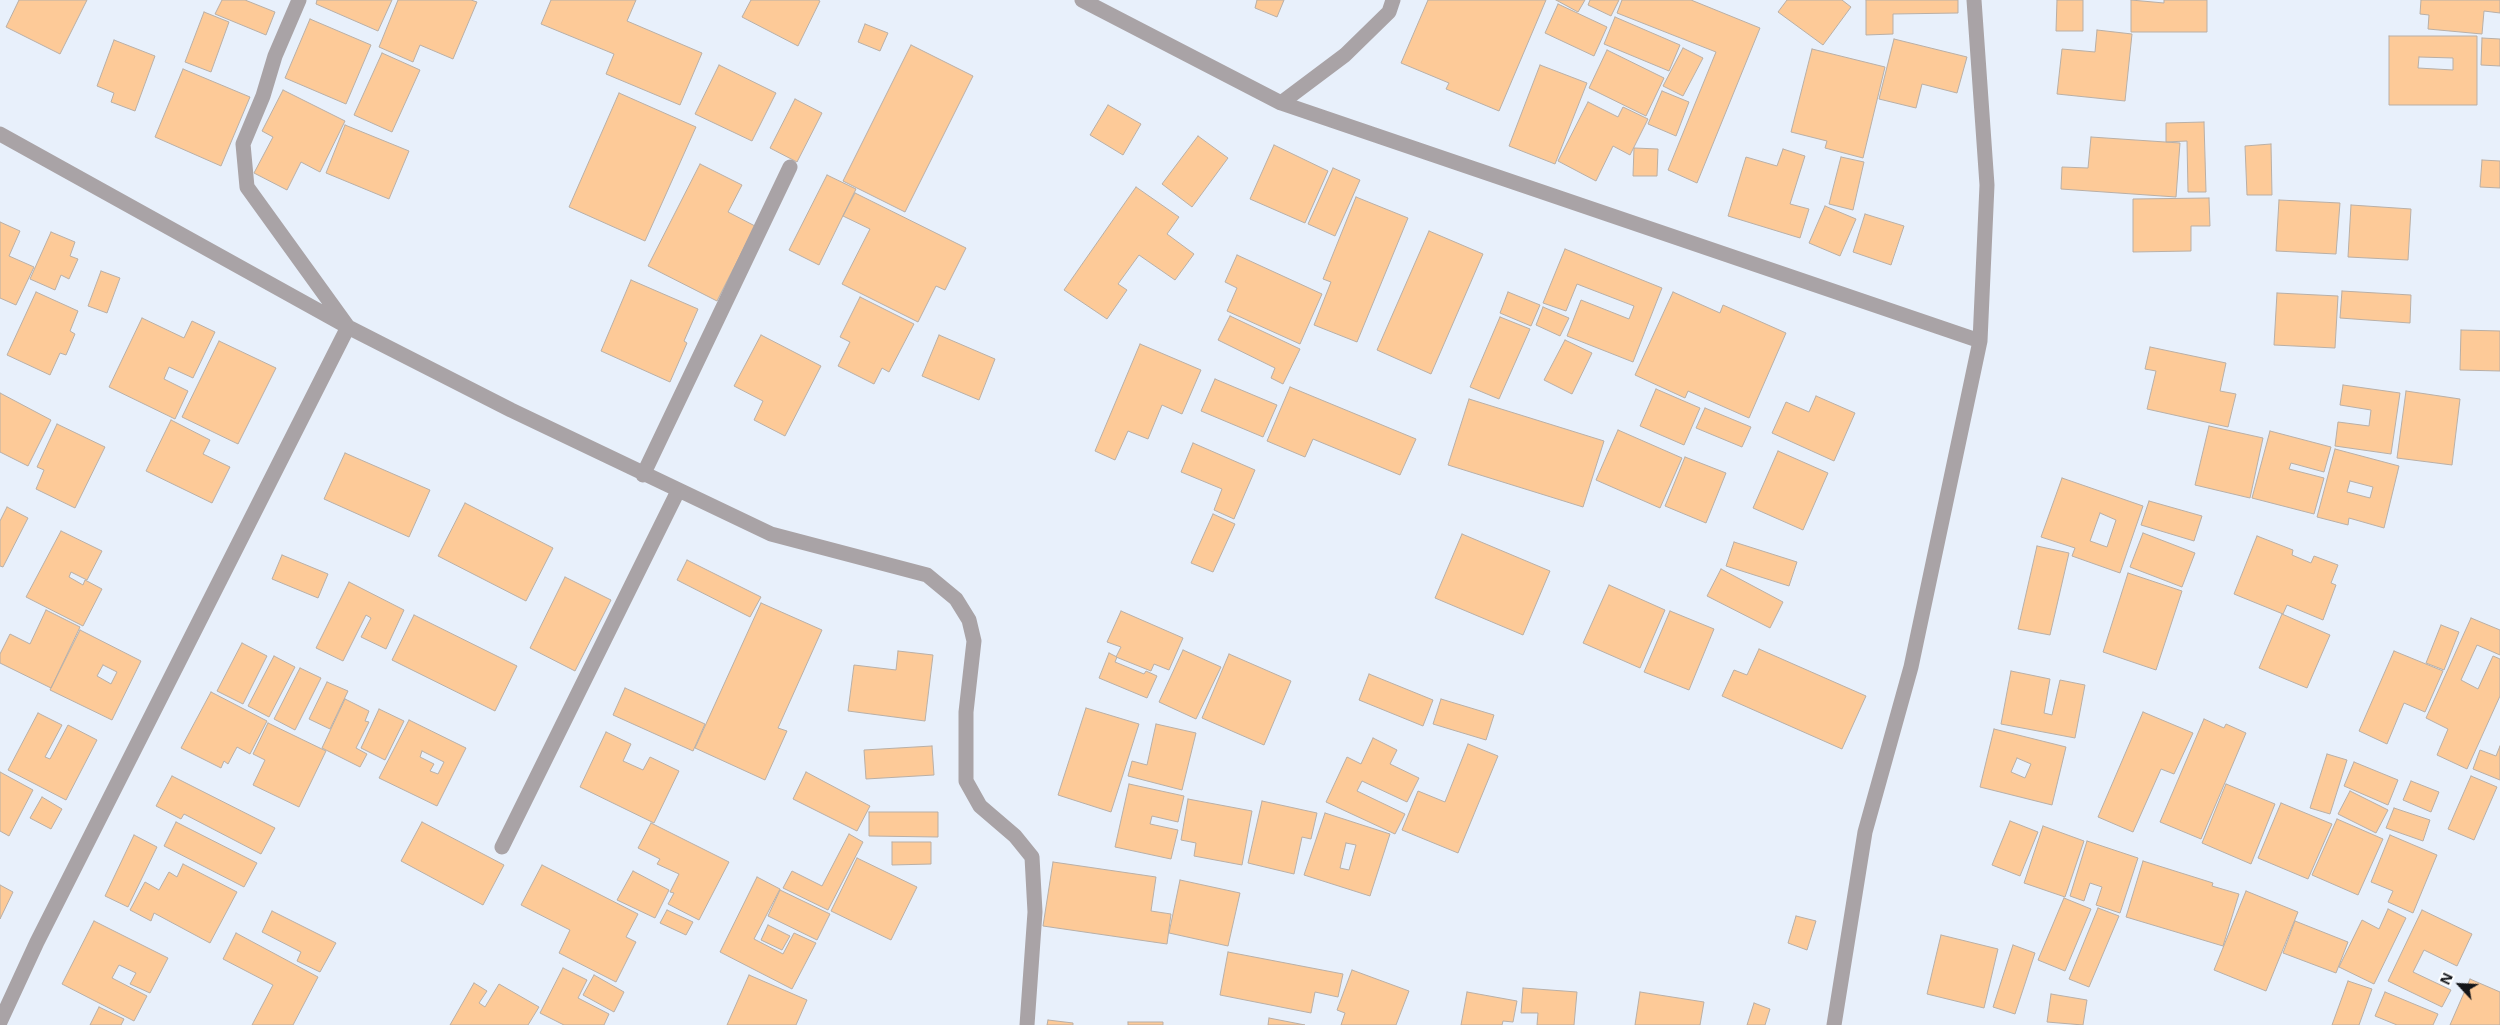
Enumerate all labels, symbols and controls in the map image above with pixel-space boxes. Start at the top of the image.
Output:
north arrow [2435,960,2485,1010]
text: N [2435,969,2457,988]

